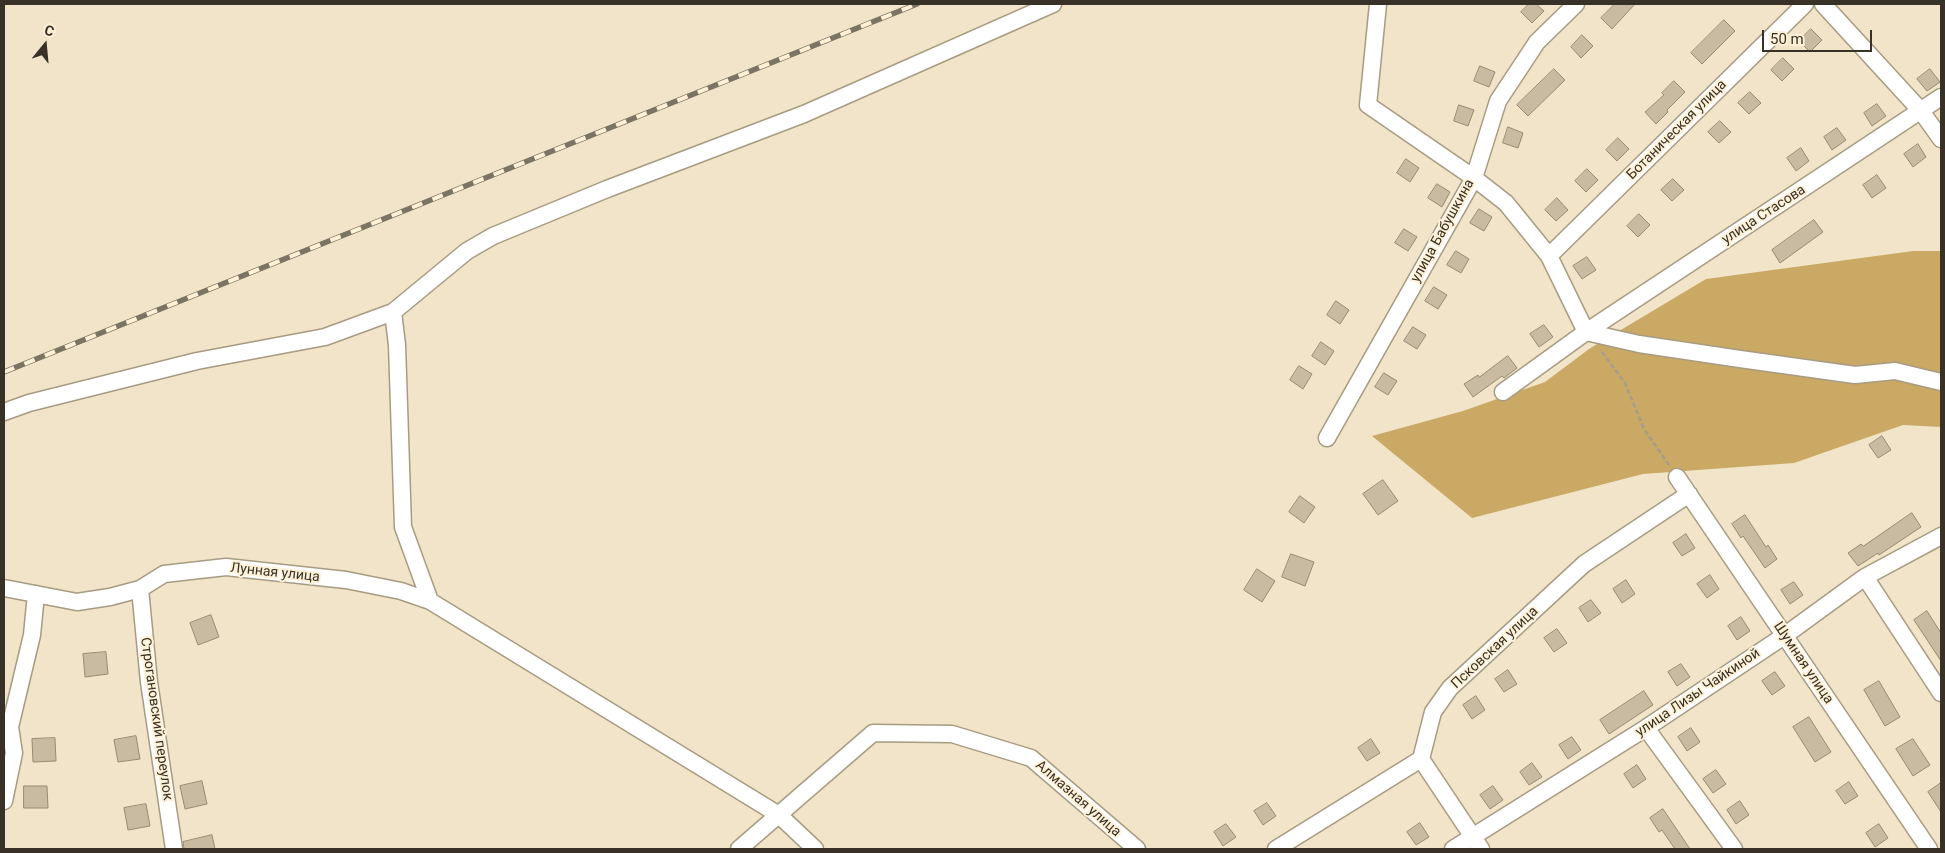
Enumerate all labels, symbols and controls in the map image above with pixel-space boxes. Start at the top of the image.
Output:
north arrow [20,20,70,70]
scale bar [1765,20,1875,52]
text: С [43,22,56,40]
text: 50 m [1770,30,1804,48]
street label: Ботаническая улица [1624,77,1730,183]
street label: улица Бабушкина [1408,176,1478,286]
street label: улица Стасова [1719,182,1809,248]
street label: Лунная улица [229,560,321,586]
street label: Псковская улица [1448,603,1542,693]
street label: Шумная улица [1769,619,1837,707]
street label: Строгановский переулок [136,636,176,802]
street label: улица Лизы Чайкиной [1633,645,1763,741]
street label: Алмазная улица [1032,757,1124,841]

